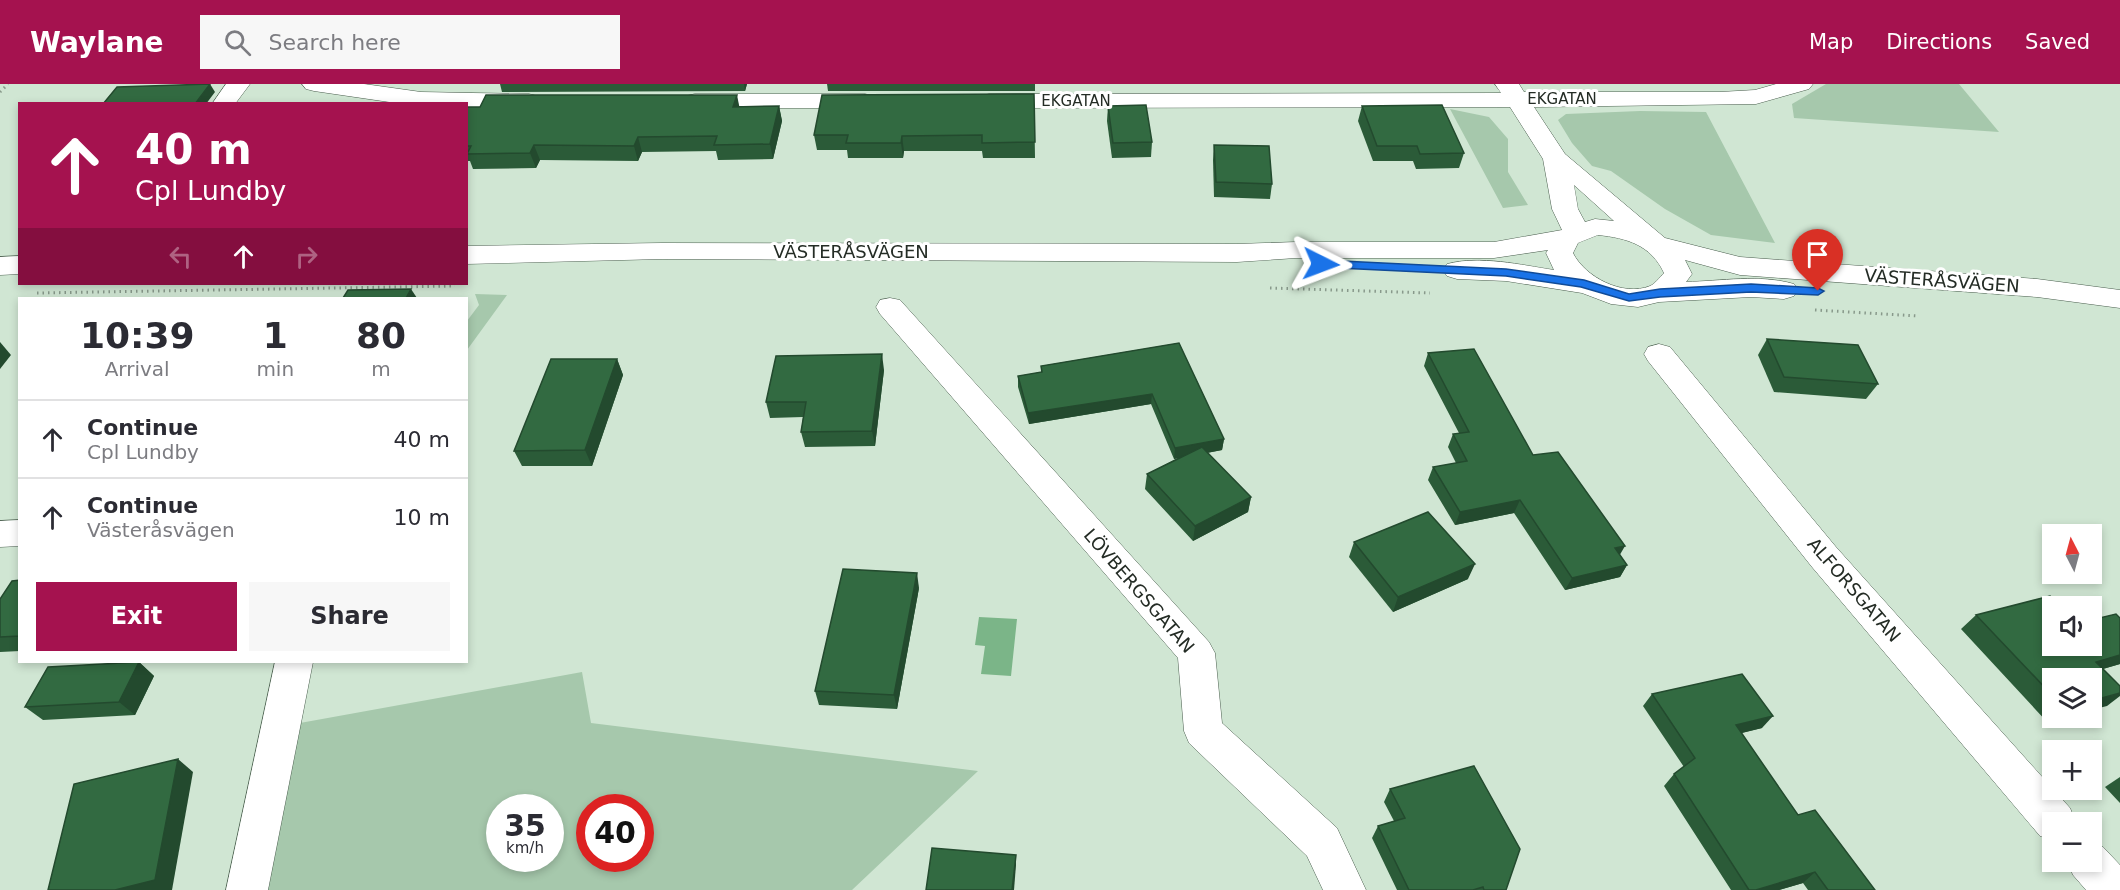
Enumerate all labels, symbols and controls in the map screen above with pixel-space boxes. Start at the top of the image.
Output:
search box [200,15,620,69]
text: Waylane [30,26,164,59]
icon: search [221,26,254,59]
text: Search here [269,30,401,55]
text: Map [1809,30,1853,54]
text: Directions [1886,30,1992,54]
text: Saved [2025,30,2090,54]
street label: EKGATAN [1527,90,1597,108]
street label: EKGATAN [1041,92,1111,110]
text: 40 m [135,125,252,174]
icon: ahead [36,126,114,204]
text: Cpl Lundby [135,175,286,206]
pin [1792,229,1843,291]
position arrow [1289,232,1353,296]
icon: arrive [1801,238,1834,271]
icon: left [164,240,197,273]
icon: ahead [227,240,260,273]
icon: right [290,240,323,273]
street label: VÄSTERÅSVÄGEN [773,241,929,262]
street label: VÄSTERÅSVÄGEN [1864,265,2020,296]
text: 10:39 [80,315,194,356]
text: 1 [263,315,288,356]
text: 80 [356,315,406,356]
text: Arrival [105,357,170,381]
text: min [256,357,294,381]
text: m [371,357,391,381]
text: Continue [87,415,198,440]
icon: ahead [36,423,69,456]
text: 40 m [394,427,450,452]
text: Cpl Lundby [87,440,199,464]
text: Continue [87,493,198,518]
icon: ahead [36,501,69,534]
text: 10 m [394,505,450,530]
text: Västeråsvägen [87,518,235,542]
street label: LÖVBERGSGATAN [1080,524,1199,657]
north arrow [2042,524,2102,584]
map controls [2042,524,2102,872]
street label: ALFORSGATAN [1803,533,1905,646]
button: Exit [36,582,237,651]
button: Share [249,582,450,651]
button: sound [2042,596,2102,656]
button: layers [2042,668,2102,728]
button: + [2042,740,2102,800]
speed limit sign: 40 [576,794,654,872]
text: 35 [504,808,546,843]
button: − [2042,812,2102,872]
text: km/h [506,839,544,857]

